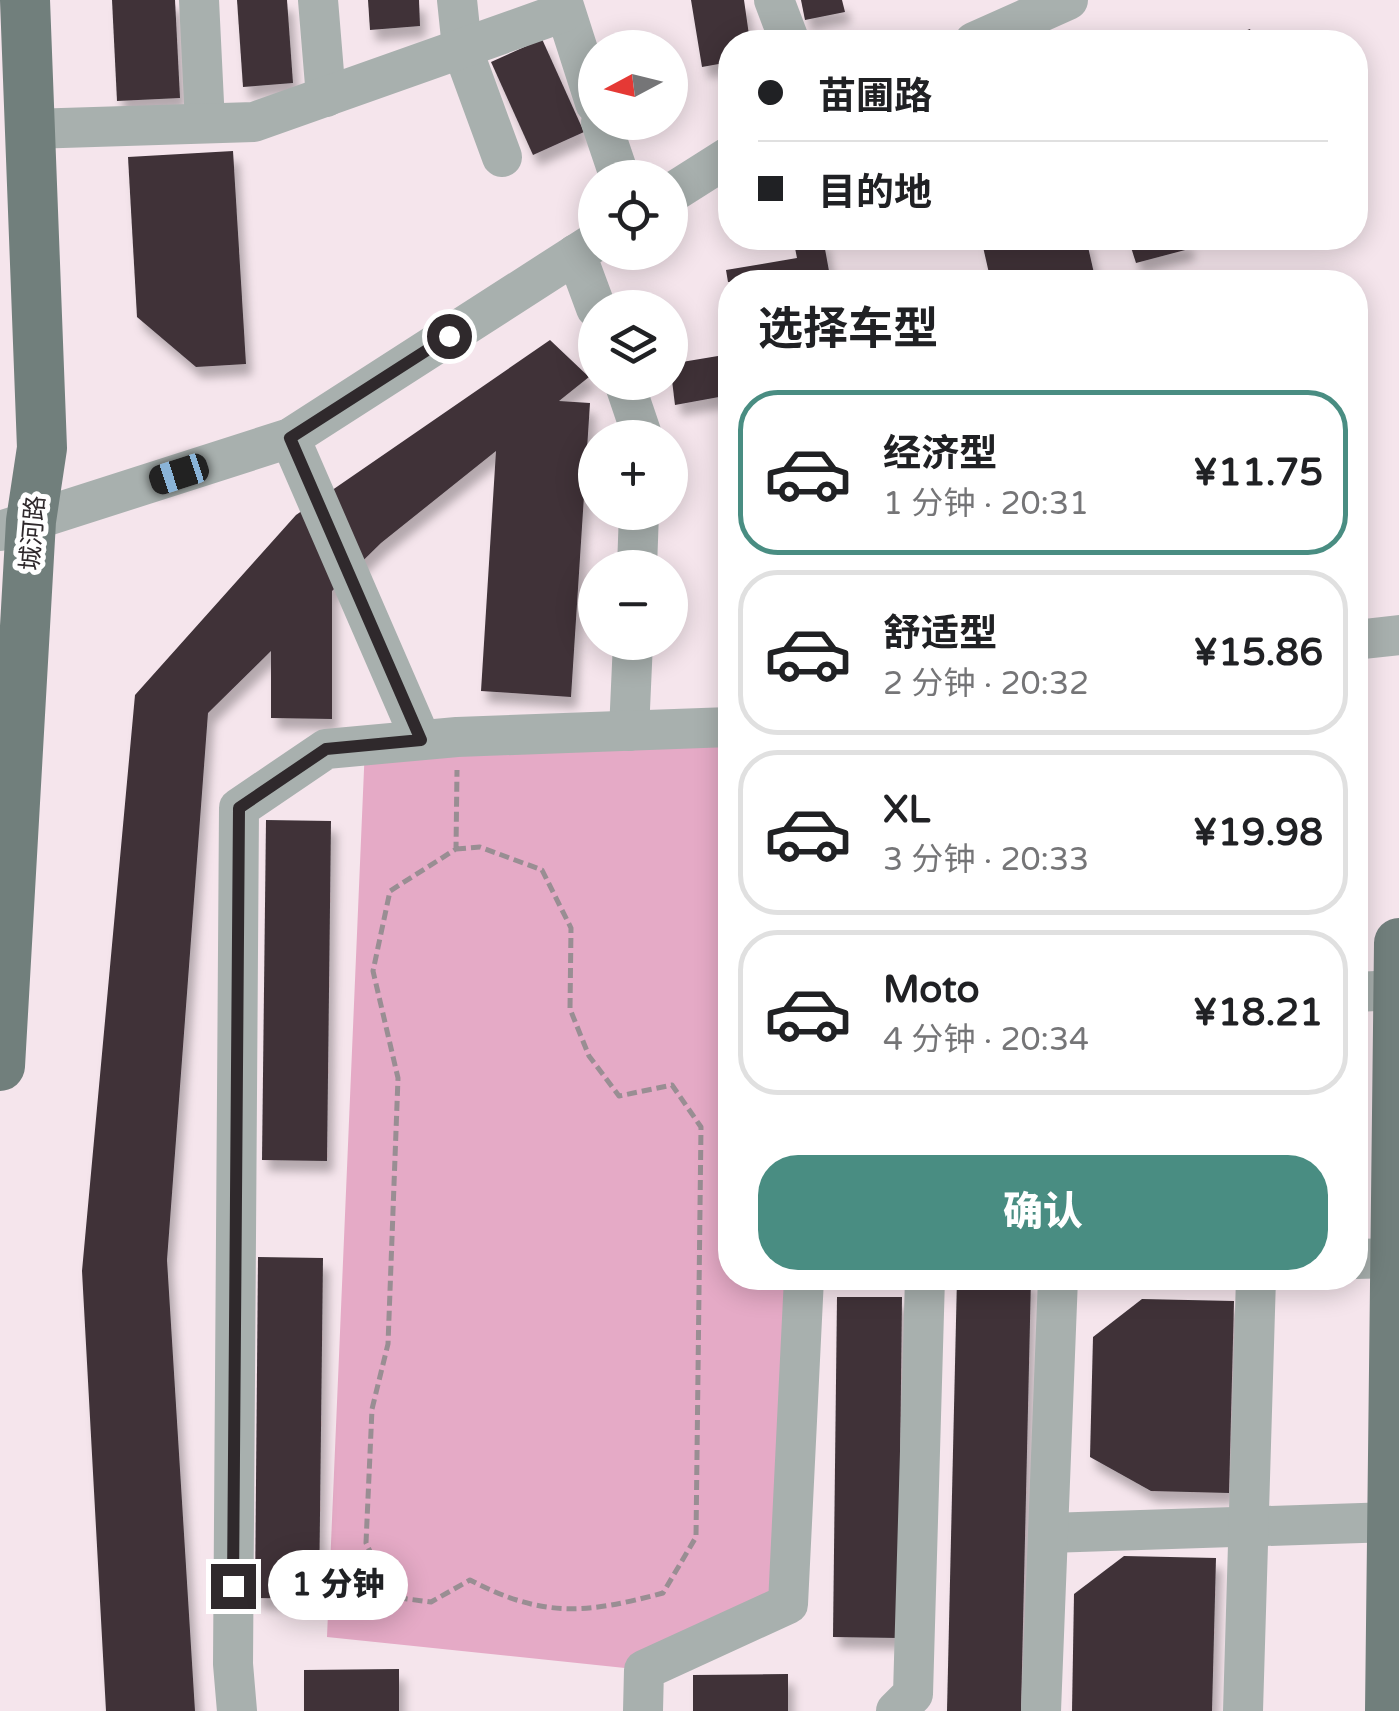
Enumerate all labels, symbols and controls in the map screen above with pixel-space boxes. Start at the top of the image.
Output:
north arrow [578,30,688,140]
map controls [578,30,688,660]
text: 苗圃路 [818,74,932,120]
button: locate [578,160,688,270]
text: 目的地 [818,170,932,216]
button: layers [578,290,688,400]
text: 选择车型 [758,303,938,357]
route start [427,314,472,359]
button: + [578,420,688,530]
icon: car [763,428,853,518]
text: 经济型 [883,431,997,477]
car [146,450,212,498]
text: ¥11.75 [1193,450,1323,496]
text: 1 分钟 · 20:31 [883,485,1089,523]
street label: 城河路 [15,494,51,572]
button: − [578,550,688,660]
icon: car [763,608,853,698]
text: 舒适型 [883,611,997,657]
text: ¥15.86 [1193,630,1323,676]
text: 2 分钟 · 20:32 [883,665,1089,703]
text: XL [883,787,930,833]
icon: car [763,788,853,878]
text: ¥19.98 [1193,810,1323,856]
text: 3 分钟 · 20:33 [883,841,1089,879]
text: Moto [883,967,979,1013]
icon: car [763,968,853,1058]
text: ¥18.21 [1193,990,1323,1036]
text: 4 分钟 · 20:34 [883,1021,1089,1059]
button: 确认 [758,1155,1328,1270]
callout: 1 分钟 [268,1551,408,1621]
route end [211,1564,256,1609]
text: 1 分钟 [292,1566,384,1604]

